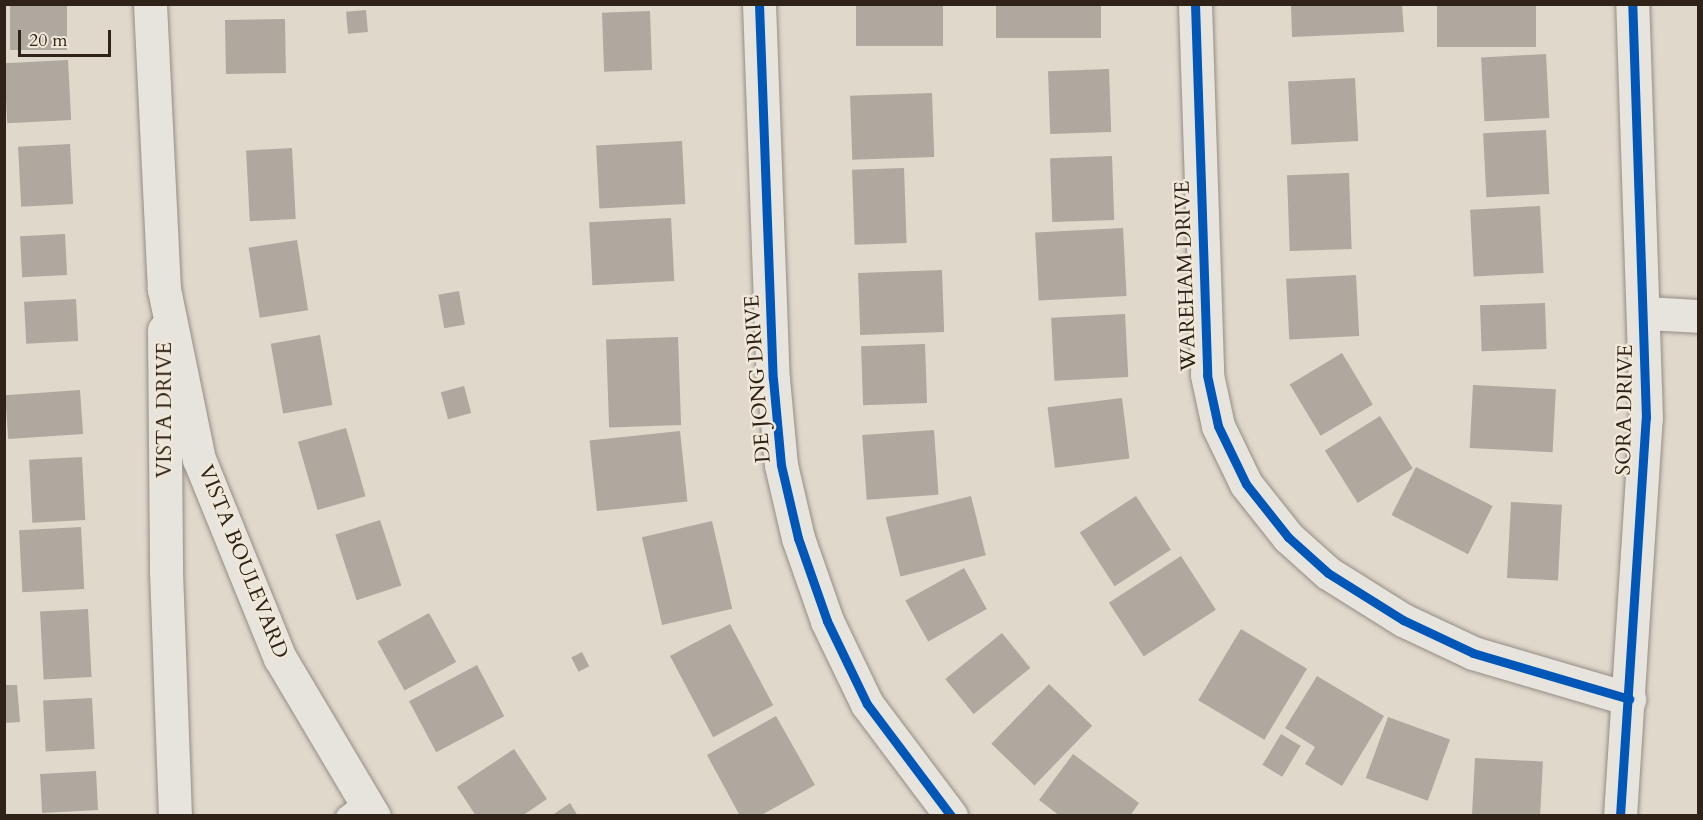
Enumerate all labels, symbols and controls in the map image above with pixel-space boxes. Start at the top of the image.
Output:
scale bar [21,18,114,56]
text: 20 m [29,28,68,53]
street label: WAREHAM DRIVE [1170,180,1202,372]
street label: DE JONG DRIVE [740,294,776,464]
street label: VISTA DRIVE [152,342,178,478]
street label: SORA DRIVE [1611,344,1639,476]
street label: VISTA BOULEVARD [193,462,293,662]

